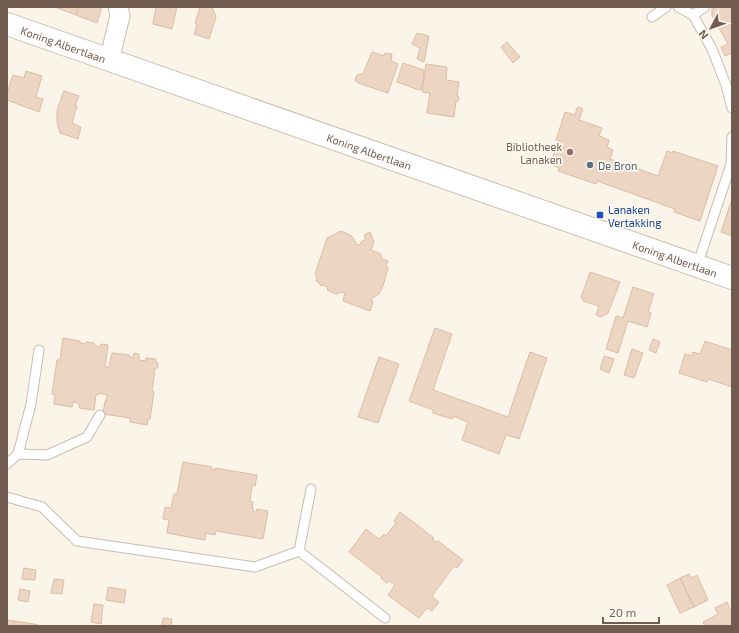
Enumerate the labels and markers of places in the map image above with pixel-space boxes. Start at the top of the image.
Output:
place label: Bibliotheek Lanaken [506,140,562,166]
marker: Bibliotheek Lanaken [565,147,575,157]
place label: De Bron [598,159,637,172]
marker: De Bron [585,160,595,170]
place label: Lanaken Vertakking [608,203,661,229]
marker: Lanaken Vertakking [595,210,605,220]

